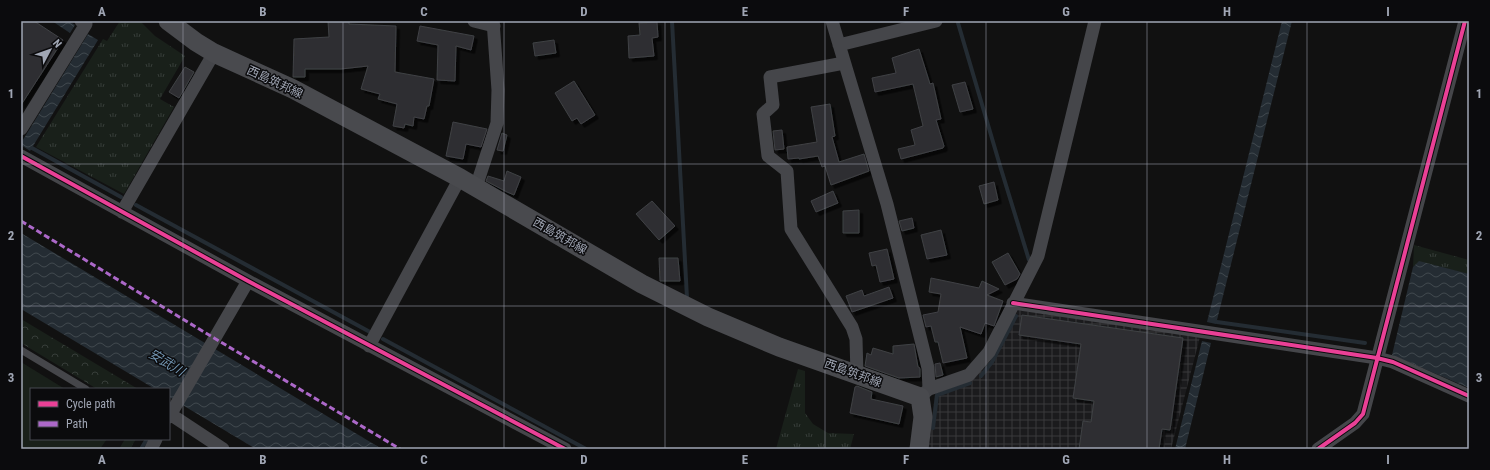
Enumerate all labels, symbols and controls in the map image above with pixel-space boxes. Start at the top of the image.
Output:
text: A [98,4,106,19]
text: B [259,4,267,19]
text: C [420,4,428,19]
text: D [580,4,588,19]
text: E [742,4,749,19]
text: F [903,4,909,19]
text: G [1062,4,1070,19]
text: H [1223,4,1231,19]
text: I [1386,4,1390,19]
north arrow [30,30,70,70]
text: N [50,37,64,51]
street label: 西島筑邦線 [245,63,305,101]
text: 1 [8,86,14,101]
text: 1 [1476,86,1482,101]
street label: 西島筑邦線 [531,215,589,257]
text: 2 [8,228,15,243]
text: 2 [1476,228,1483,243]
water label: 安武川 [146,346,189,380]
street label: 西島筑邦線 [822,356,884,390]
text: 3 [8,370,14,385]
text: 3 [1476,370,1482,385]
legend [30,388,170,440]
text: Cycle path [66,397,116,411]
text: Path [66,417,88,431]
text: A [98,452,106,467]
text: B [259,452,267,467]
text: C [420,452,428,467]
text: D [580,452,588,467]
text: E [742,452,749,467]
text: F [903,452,909,467]
text: G [1062,452,1070,467]
text: H [1223,452,1231,467]
text: I [1386,452,1390,467]

